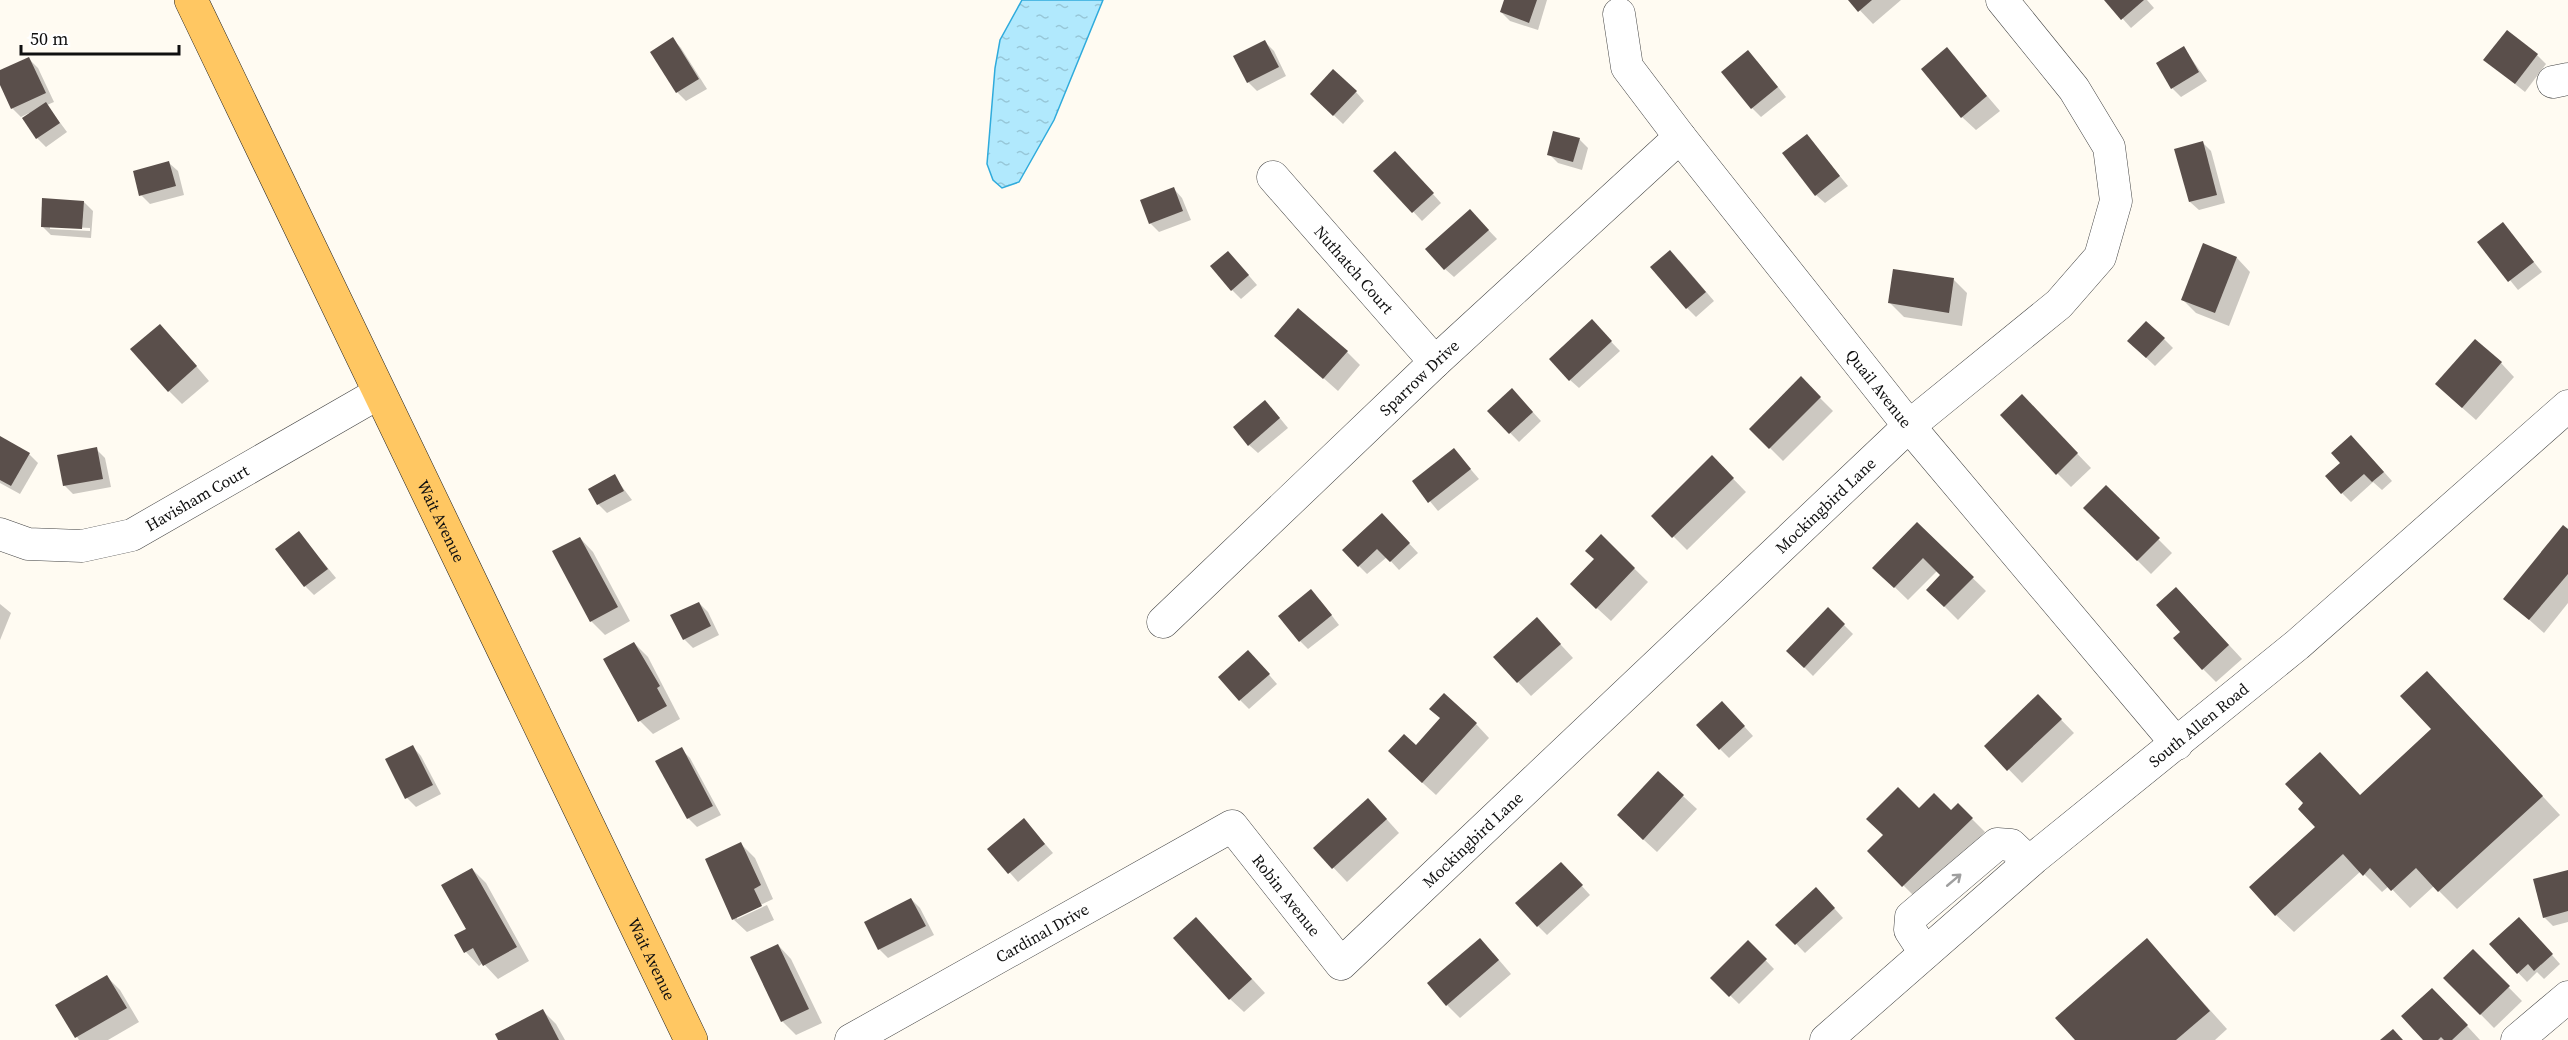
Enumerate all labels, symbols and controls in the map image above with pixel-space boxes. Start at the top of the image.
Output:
scale bar [21,18,178,56]
text: 50 m [30,26,68,51]
street label: Nuthatch Court [1309,221,1399,319]
street label: Sparrow Drive [1374,334,1464,421]
street label: Quail Avenue [1841,344,1917,432]
street label: Mockingbird Lane [1770,452,1880,558]
street label: Havisham Court [141,459,254,536]
street label: Wait Avenue [412,476,471,566]
street label: South Allen Road [2144,678,2253,772]
street label: Mockingbird Lane [1417,786,1528,892]
street label: Robin Avenue [1247,849,1326,941]
one-way arrow [1946,873,1961,887]
street label: Cardinal Drive [991,898,1093,968]
street label: Wait Avenue [623,914,681,1004]

